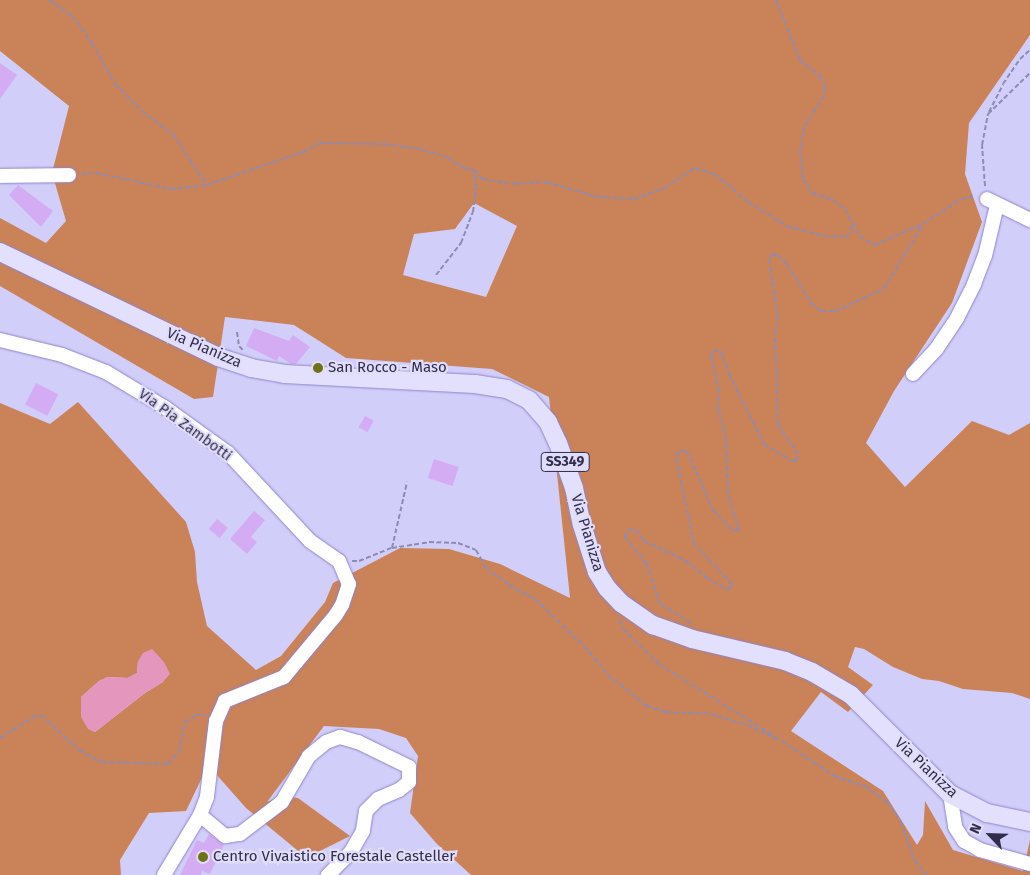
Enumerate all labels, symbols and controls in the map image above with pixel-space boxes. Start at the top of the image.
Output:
street label: Via Pianizza [164,324,244,372]
place label: San Rocco - Maso [328,359,447,377]
marker: San Rocco - Maso [312,362,324,374]
street label: Via Pia Zambotti [135,385,235,465]
road number: SS349 [540,451,590,474]
street label: Via Pianizza [567,492,607,574]
street label: Via Pianizza [891,734,961,802]
north arrow [965,810,1015,860]
text: N [966,821,985,836]
place label: Centro Vivaistico Forestale Casteller [213,848,455,866]
marker: Centro Vivaistico Forestale Casteller [197,851,209,863]

